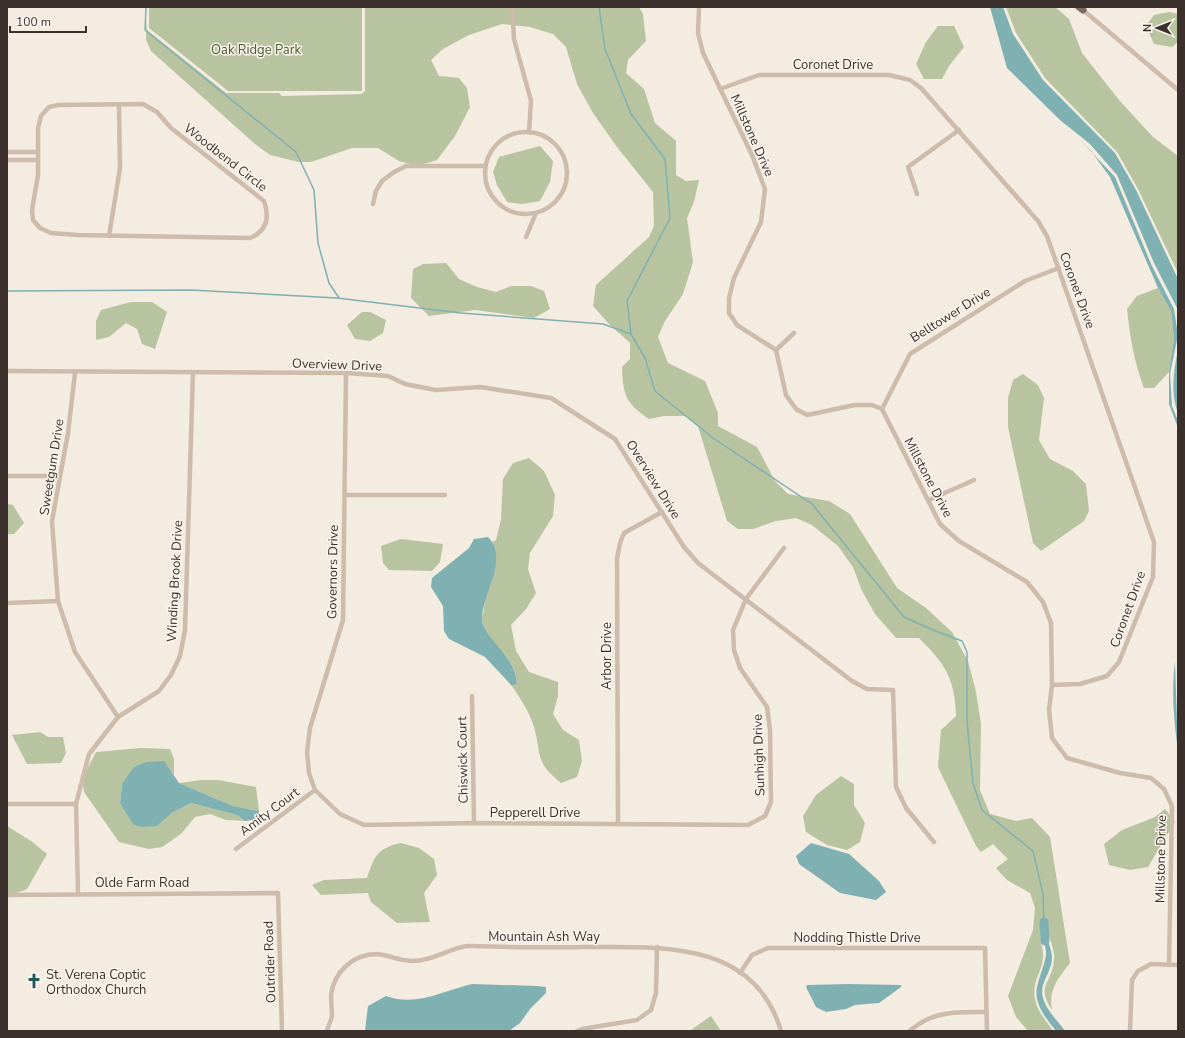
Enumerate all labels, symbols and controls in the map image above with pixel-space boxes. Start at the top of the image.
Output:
scale bar [10,8,86,34]
north arrow [1137,8,1177,48]
text: 100 m [16,14,51,30]
text: N [1140,24,1155,32]
park label: Oak Ridge Park [211,41,301,59]
street label: Coronet Drive [793,56,873,74]
street label: Millstone Drive [726,91,778,179]
street label: Woodbend Circle [180,119,271,196]
street label: Coronet Drive [1055,250,1099,331]
street label: Belltower Drive [907,283,994,347]
street label: Overview Drive [292,354,382,376]
street label: Sweetgum Drive [35,418,68,517]
street label: Millstone Drive [899,434,957,521]
street label: Overview Drive [622,437,685,523]
street label: Winding Brook Drive [163,520,187,643]
street label: Governors Drive [323,525,343,619]
street label: Coronet Drive [1106,568,1150,650]
street label: Arbor Drive [598,622,616,690]
street label: Sunhigh Drive [749,713,769,796]
street label: Chiswick Court [453,716,473,804]
street label: Amity Court [236,783,304,840]
street label: Pepperell Drive [490,804,580,822]
street label: Millstone Drive [1151,815,1171,903]
street label: Olde Farm Road [95,874,189,892]
street label: Outrider Road [260,921,280,1003]
street label: Mountain Ash Way [488,928,600,946]
street label: Nodding Thistle Drive [793,929,921,947]
place label: St. Verena Coptic Orthodox Church [46,966,146,999]
church icon: St. Verena Coptic Orthodox Church [25,972,43,990]

